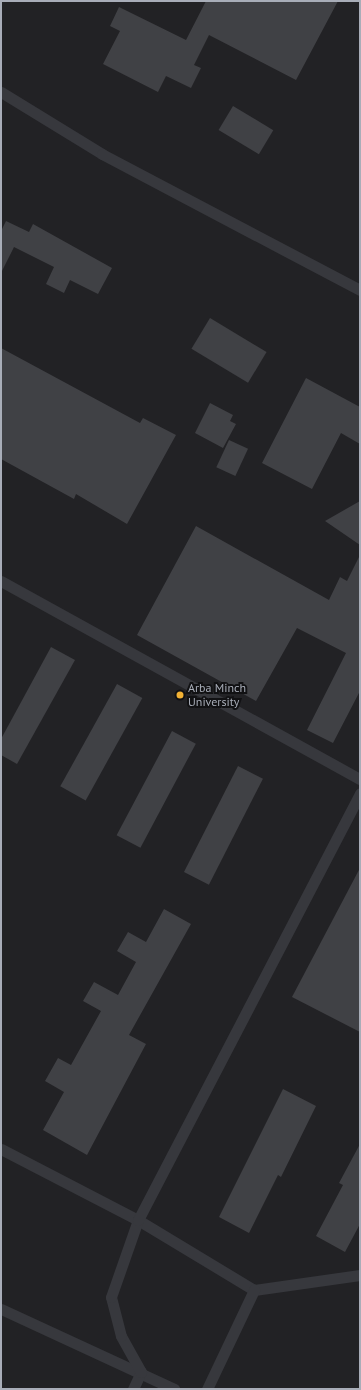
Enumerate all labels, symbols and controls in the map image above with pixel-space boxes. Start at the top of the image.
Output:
place label: Arba Minch University [188,681,246,709]
marker: Arba Minch University [175,690,185,700]

